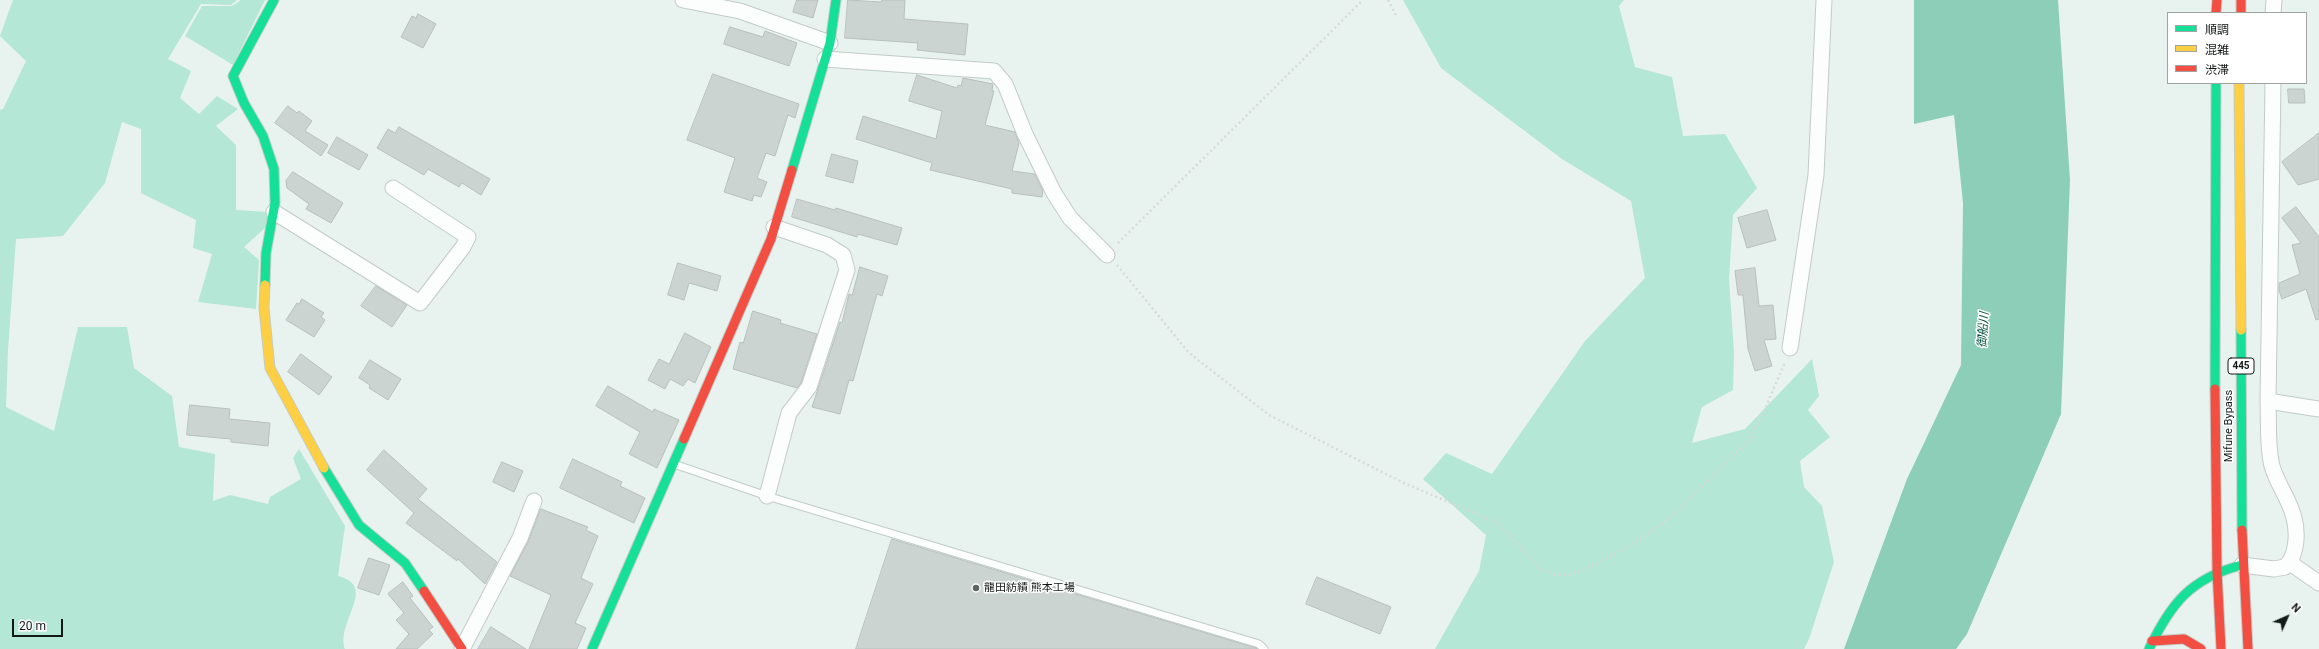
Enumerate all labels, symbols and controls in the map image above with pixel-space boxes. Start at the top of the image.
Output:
legend [2167,12,2307,84]
text: 順調 [2205,23,2229,37]
text: 混雑 [2205,43,2229,57]
text: 渋滞 [2205,63,2229,77]
water label: 御船川 [1976,312,1992,348]
road number: 445 [2228,358,2254,374]
street label: Mifune Bypass [2222,390,2236,462]
place label: 龍田紡績 熊本工場 [984,581,1075,595]
marker: 龍田紡績 熊本工場 [971,583,981,593]
north arrow [2267,597,2307,637]
text: N [2288,601,2303,615]
scale bar [14,611,65,637]
text: 20 m [19,619,46,633]

